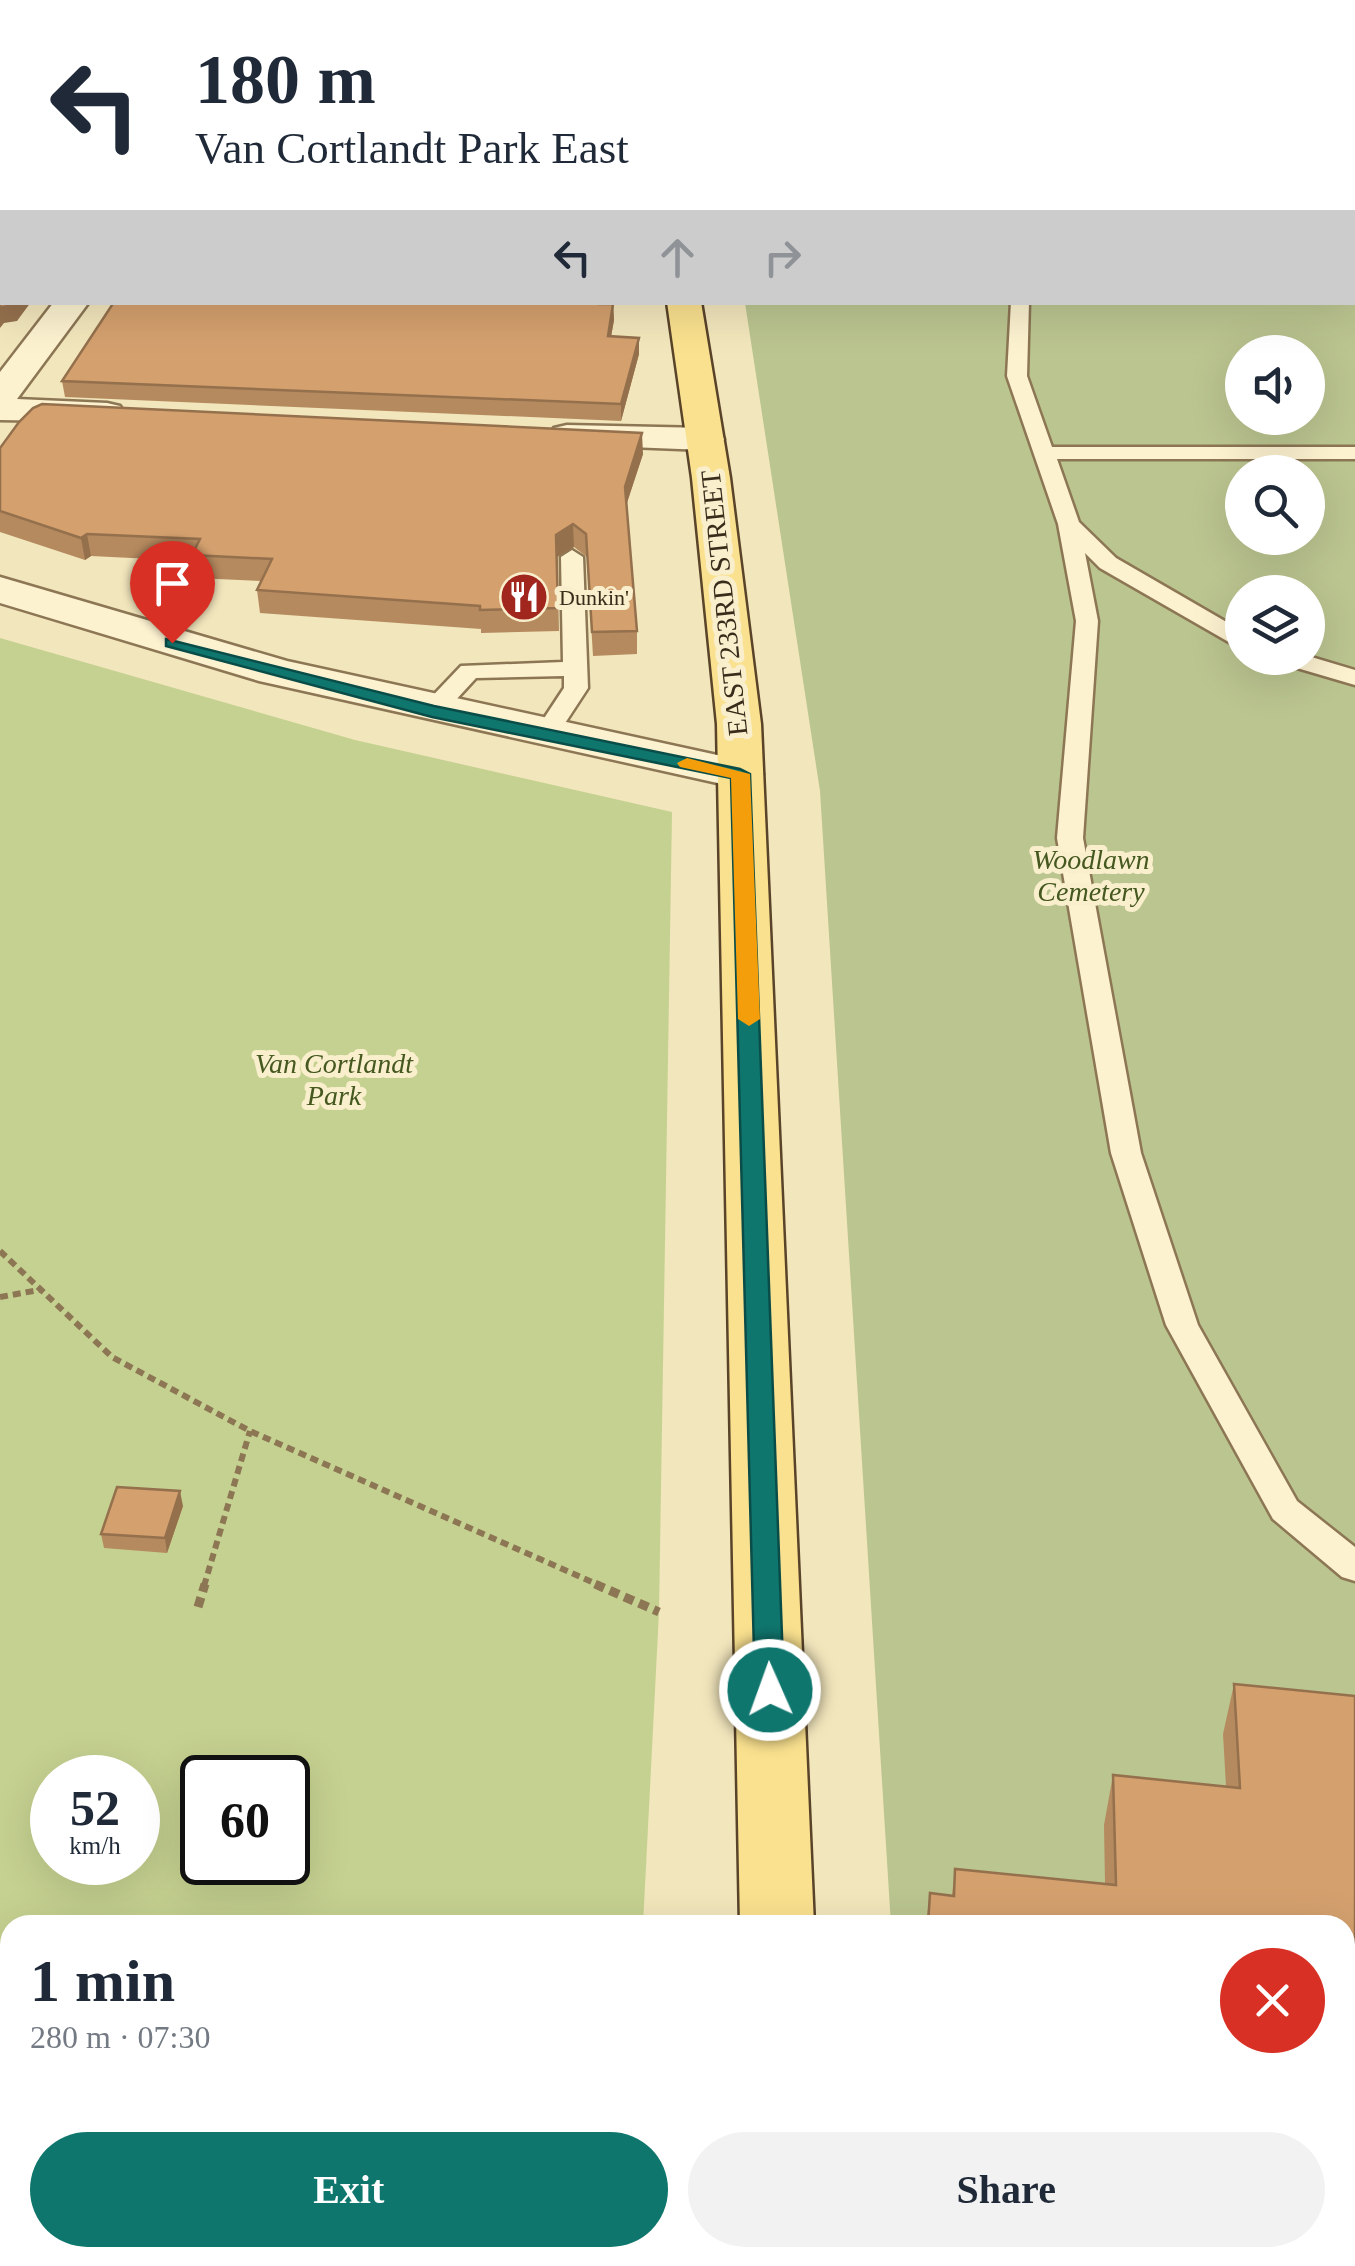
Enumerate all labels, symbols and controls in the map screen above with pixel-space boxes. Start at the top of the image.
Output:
icon: left [30,40,160,170]
text: 180 m [195,41,376,118]
text: Van Cortlandt Park East [195,123,629,173]
icon: left [545,230,600,285]
icon: ahead [650,230,705,285]
icon: right [755,230,810,285]
map controls [1225,335,1325,675]
button: sound [1225,335,1325,435]
button: search [1225,455,1325,555]
street label: EAST 233RD STREET [695,469,753,737]
pin [130,541,215,644]
icon: arrive [145,556,200,611]
restaurant icon: Dunkin' [498,571,550,623]
button: layers [1225,575,1325,675]
place label: Dunkin' [559,585,629,610]
park label: Woodlawn Cemetery [1032,844,1150,907]
park label: Van Cortlandt Park [255,1048,414,1111]
position arrow [718,1638,822,1742]
speed limit sign: 60 [180,1755,310,1885]
text: 52 [70,1780,120,1836]
text: km/h [69,1832,121,1859]
text: 1 min [30,1948,175,2014]
button: close [1220,1948,1325,2053]
text: 280 m · 07:30 [30,2019,210,2055]
button: Exit [30,2132,668,2247]
button: Share [688,2132,1325,2247]

